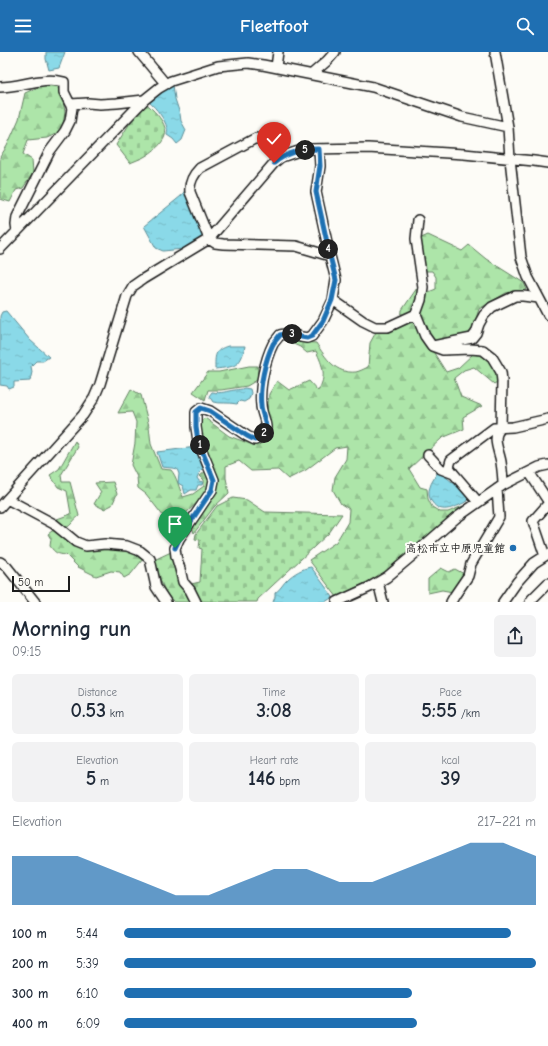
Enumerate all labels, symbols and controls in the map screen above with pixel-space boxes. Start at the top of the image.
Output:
icon: menu [12,15,34,37]
icon: search [514,15,536,37]
text: Fleetfoot [240,16,308,37]
pin [257,122,291,163]
icon: check [263,128,285,150]
pin: 5 [295,140,315,160]
text: 5 [302,143,308,156]
pin: 4 [318,239,338,259]
text: 4 [325,242,331,255]
pin: 3 [282,324,302,344]
text: 3 [289,327,295,340]
pin: 2 [254,423,274,443]
text: 2 [261,426,267,439]
pin: 1 [190,435,210,455]
text: 1 [198,438,202,451]
pin [158,507,192,548]
icon: arrive [164,513,186,535]
place label: 高松市立中原児童館 [406,542,505,555]
marker: 高松市立中原児童館 [508,543,518,553]
scale bar [12,574,70,593]
text: 50 m [18,576,43,589]
button: share [494,615,536,657]
text: Morning run [12,616,131,642]
text: 09:15 [12,644,41,659]
text: Distance [78,686,117,699]
text: Time [263,686,285,699]
text: Pace [440,686,462,699]
text: 0.53 [71,699,106,722]
text: 3:08 [256,699,292,722]
text: 5:55 [421,699,457,722]
text: km [106,707,124,720]
text: /km [457,707,480,720]
text: Elevation [76,754,118,767]
text: Heart rate [250,754,298,767]
text: kcal [441,754,460,767]
text: 5 [86,767,96,790]
text: 146 [248,767,275,790]
text: 39 [441,767,461,790]
text: m [96,775,109,788]
text: bpm [275,775,300,788]
text: Elevation [12,814,62,829]
text: 217–221 m [477,814,536,829]
text: 100 m [12,926,47,941]
text: 5:44 [76,926,98,941]
text: 200 m [12,956,48,971]
text: 5:39 [76,956,99,971]
text: 300 m [12,986,48,1001]
text: 6:10 [76,986,98,1001]
text: 400 m [12,1016,48,1031]
text: 6:09 [76,1016,100,1031]

